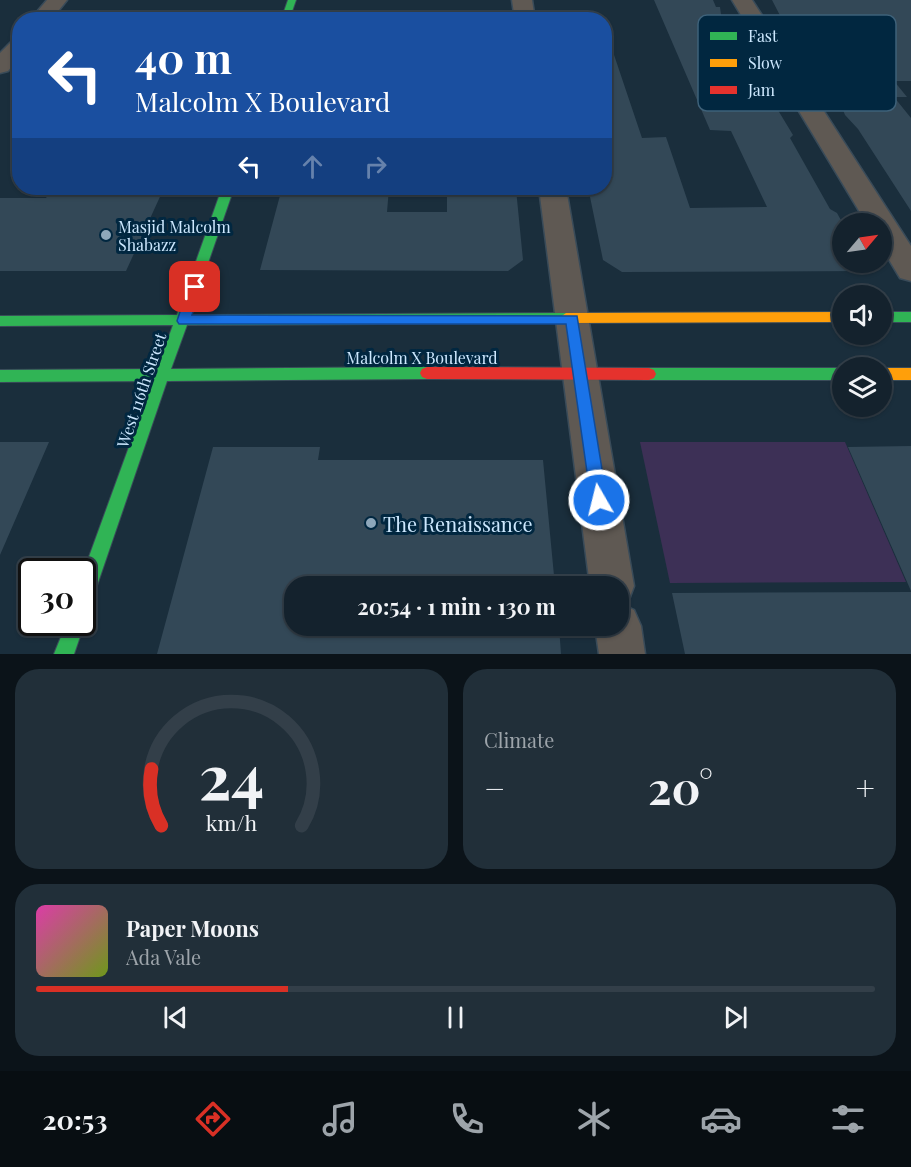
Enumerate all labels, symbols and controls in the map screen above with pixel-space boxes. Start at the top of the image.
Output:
legend [698,15,896,111]
text: Fast [748,25,778,46]
text: 40 m [135,29,232,85]
icon: left [36,36,114,114]
text: Slow [748,52,783,73]
text: Jam [747,79,775,100]
text: Malcolm X Boulevard [135,83,390,119]
icon: left [233,150,266,183]
icon: ahead [296,150,329,183]
icon: right [359,150,392,183]
north arrow [832,213,892,273]
map controls [832,213,892,417]
place label: Masjid Malcolm Shabazz [118,216,231,255]
marker: Masjid Malcolm Shabazz [99,228,113,242]
pin [169,261,220,312]
icon: arrive [178,270,211,303]
button: sound [832,285,892,345]
street label: West 116th Street [111,329,171,451]
street label: Malcolm X Boulevard [346,347,498,368]
button: layers [832,357,892,417]
position arrow [567,468,631,532]
place label: The Renaissance [383,510,533,537]
marker: The Renaissance [364,516,378,530]
speed limit sign: 30 [18,558,96,636]
text: 20:54 · 1 min · 130 m [357,591,556,621]
text: Climate [484,726,554,753]
text: 24 [199,732,264,816]
text: 20° [648,756,713,816]
text: − [484,765,505,809]
text: + [856,765,875,809]
text: km/h [206,808,258,836]
text: Paper Moons [126,913,259,943]
text: Ada Vale [126,943,201,970]
icon: previous [159,1001,192,1034]
icon: pause [439,1001,472,1034]
icon: next [719,1001,752,1034]
icon: directions [192,1098,234,1140]
icon: music [319,1098,361,1140]
icon: phone [446,1098,488,1140]
icon: climate [573,1098,615,1140]
icon: car [700,1098,742,1140]
icon: filters [827,1098,869,1140]
text: 20:53 [42,1101,107,1137]

